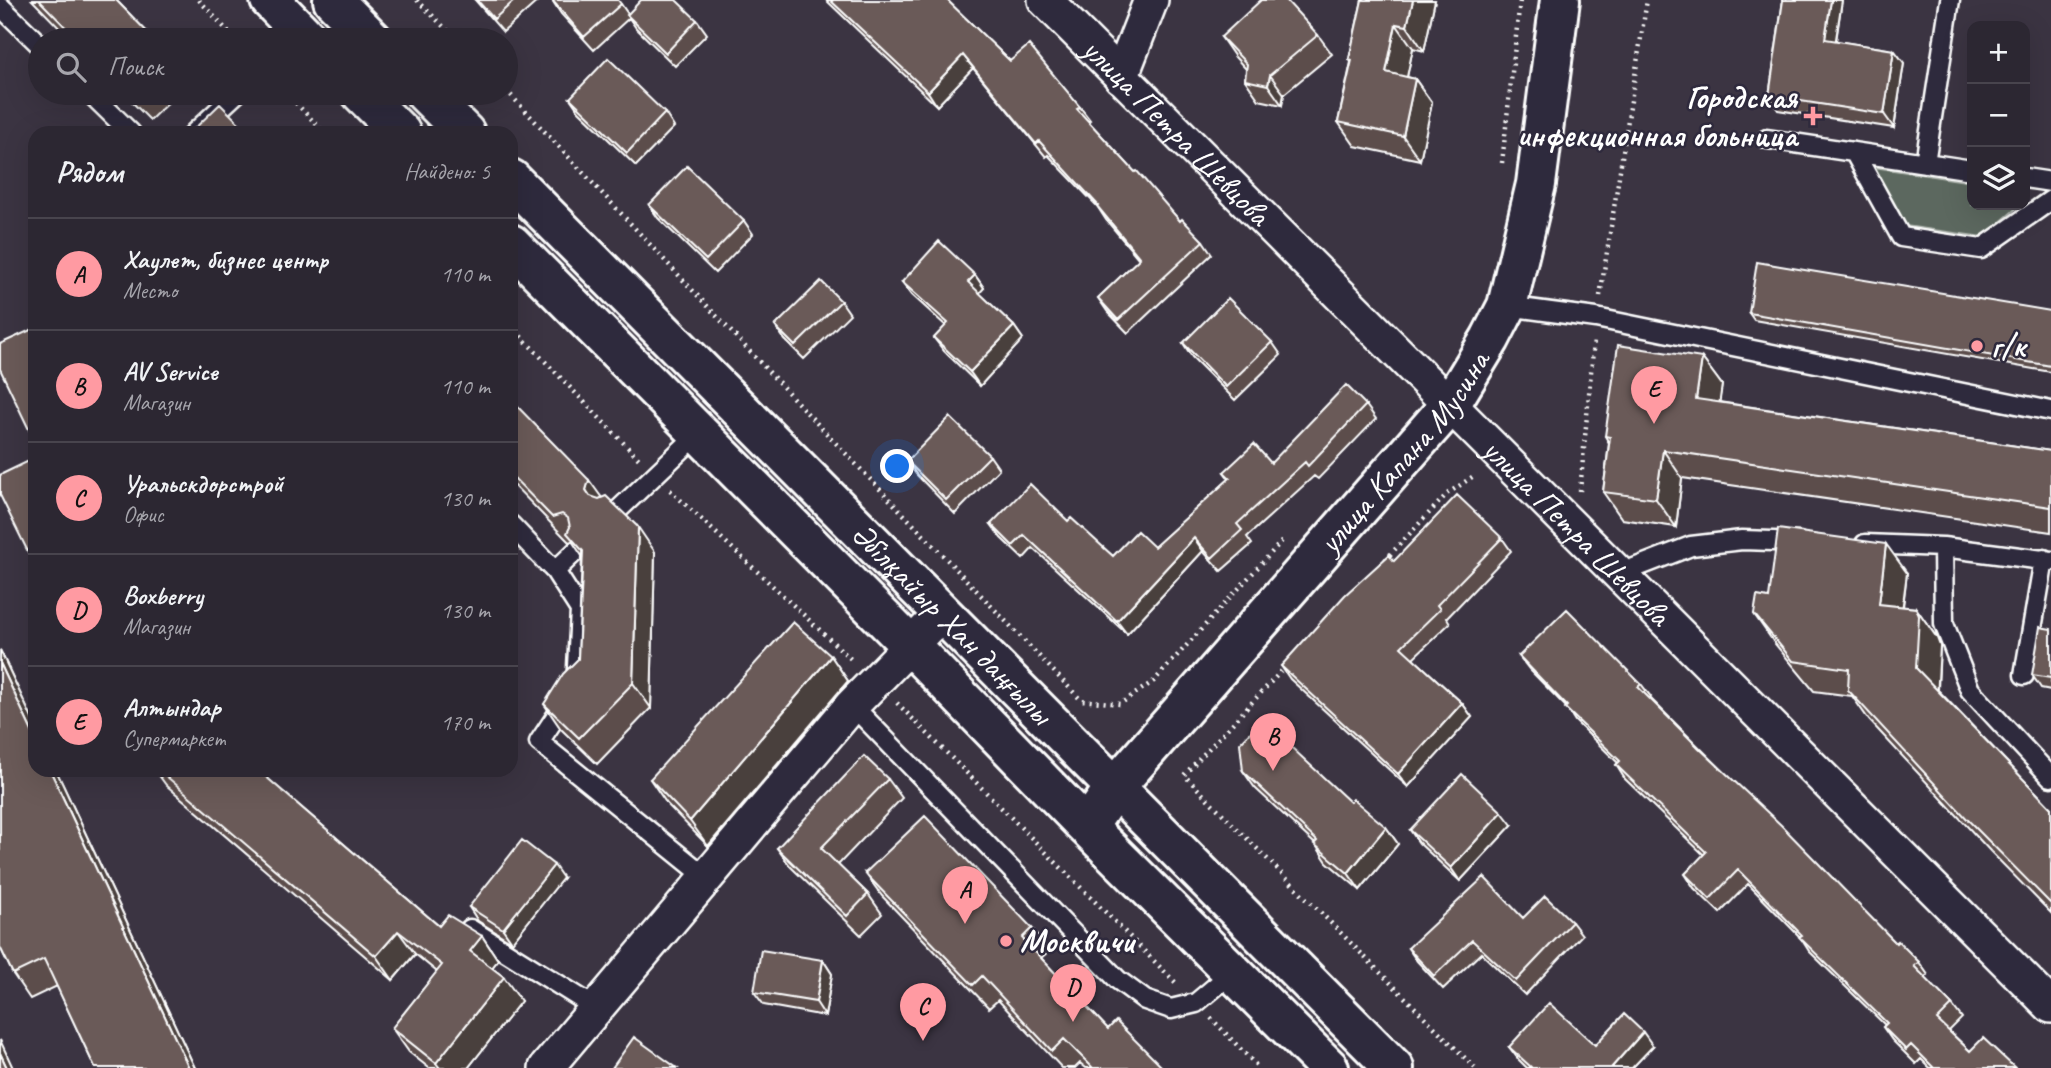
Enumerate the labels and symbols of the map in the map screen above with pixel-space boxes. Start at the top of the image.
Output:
street label: улица Петра Шевцова [1072,27,1281,236]
place label: Городская инфекционная больница [1517,76,1800,156]
marker: Городская инфекционная больница [1803,106,1823,126]
place label: г/к [1991,325,2028,367]
marker: г/к [1969,338,1985,354]
street label: улица Капана Мусина [1307,341,1500,564]
pin: E [1631,366,1677,424]
street label: улица Петра Шевцова [1472,427,1681,636]
your location [880,449,914,483]
street label: Әбілқайыр Хан даңғылы [842,513,1064,735]
pin: B [1250,713,1296,771]
pin: A [942,866,988,924]
place label: Москвичи [1020,920,1137,962]
marker: Москвичи [998,933,1014,949]
pin: D [1050,964,1096,1022]
pin: C [900,983,946,1041]

